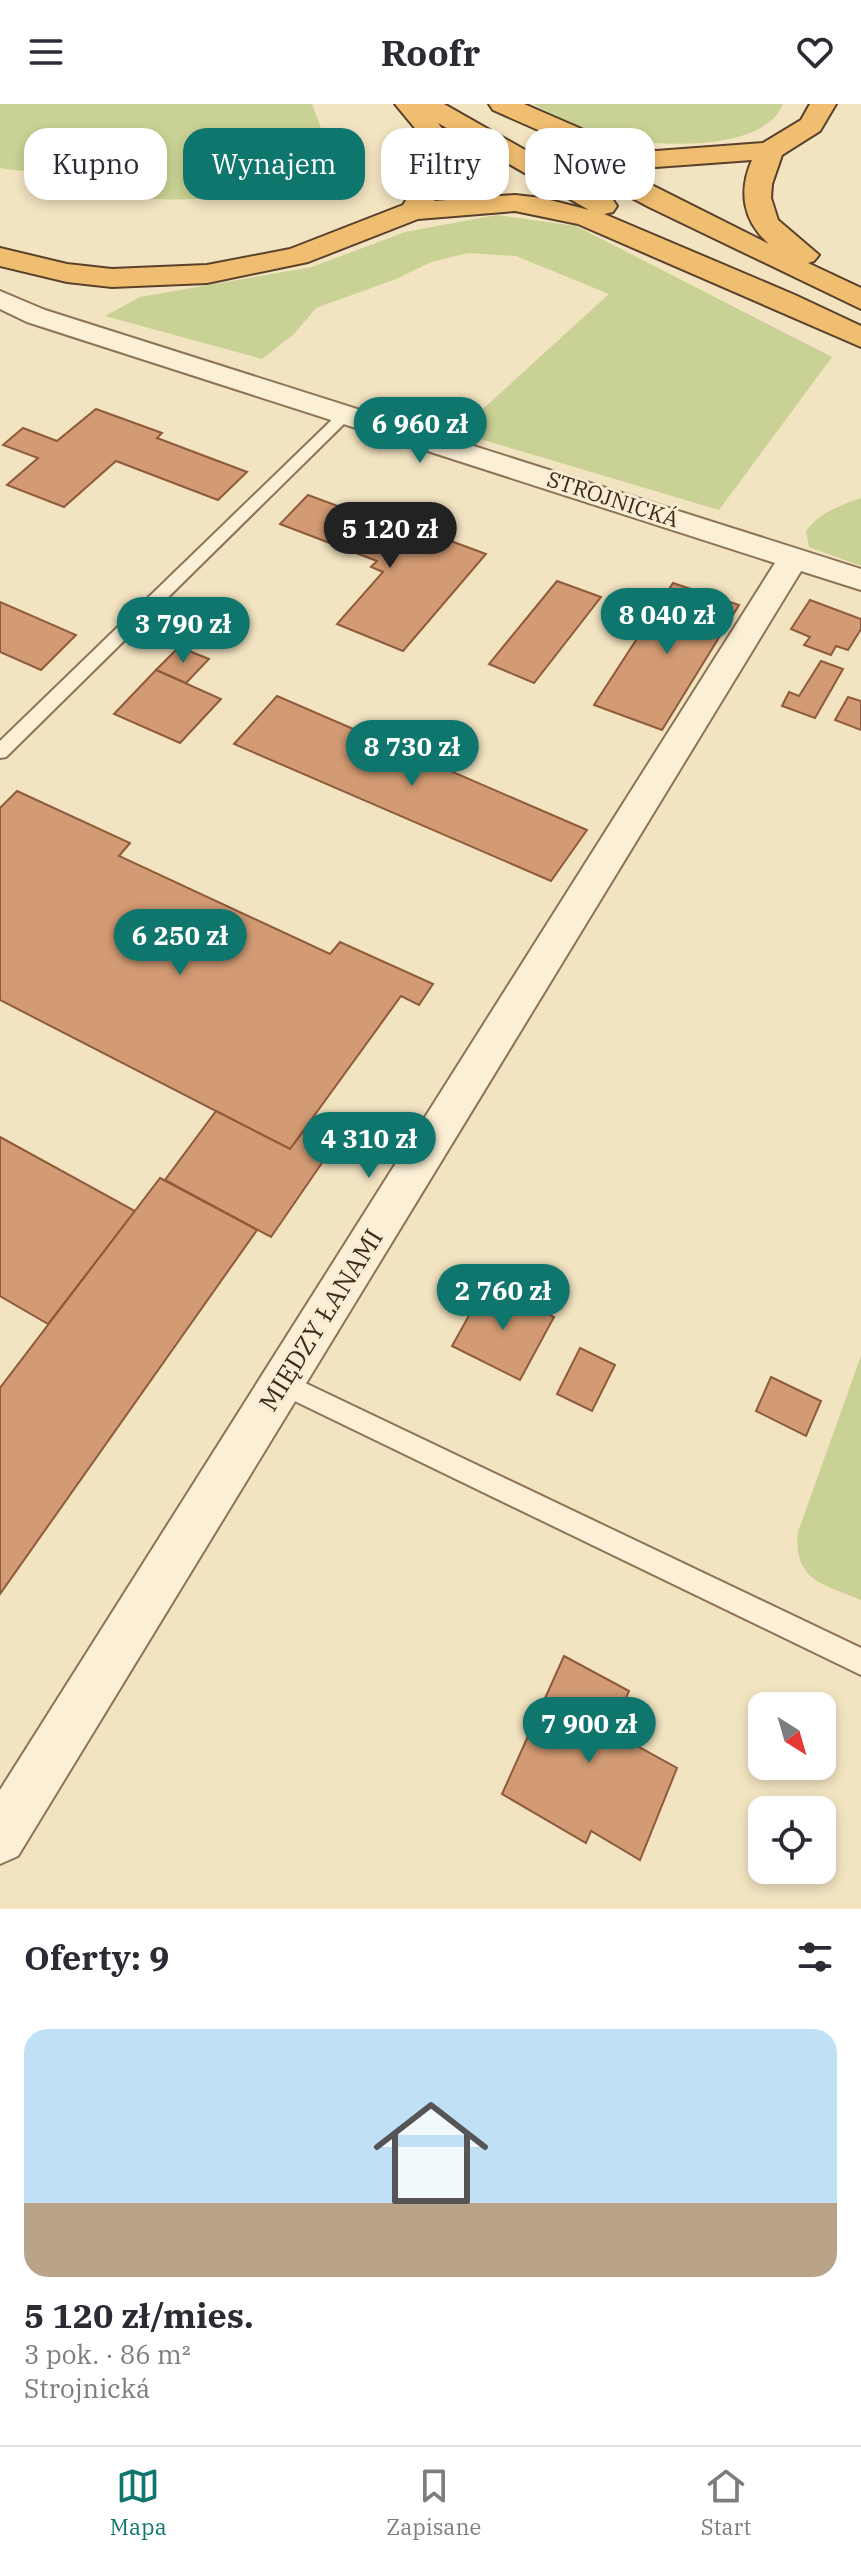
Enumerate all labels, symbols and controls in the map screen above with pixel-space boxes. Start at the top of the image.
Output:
text: Roofr [381,29,480,76]
icon: menu [24,30,68,74]
icon: heart [793,30,837,74]
chip: Kupno [24,128,167,200]
chip: Wynajem [183,128,365,200]
chip: Filtry [381,128,509,200]
chip: Nowe [525,128,655,200]
pin: 6 960 zł [337,397,503,465]
text: 6 960 zł [372,406,468,440]
street label: STROJNICKÁ [544,464,683,533]
pin: 5 120 zł [307,502,473,570]
text: 5 120 zł [342,511,438,545]
pin: 8 040 zł [584,588,750,656]
pin: 3 790 zł [100,597,266,665]
text: 8 040 zł [619,597,715,631]
text: 3 790 zł [135,606,231,640]
pin: 8 730 zł [329,720,495,788]
text: 8 730 zł [364,729,460,763]
pin: 6 250 zł [97,909,263,977]
text: 6 250 zł [132,918,228,952]
pin: 4 310 zł [286,1112,452,1180]
text: 4 310 zł [321,1121,417,1155]
street label: MIĘDZY ŁANAMI [251,1222,390,1417]
pin: 2 760 zł [420,1264,586,1332]
text: 2 760 zł [455,1273,551,1307]
north arrow [748,1692,836,1780]
map controls [748,1692,836,1884]
pin: 7 900 zł [506,1697,672,1765]
text: 7 900 zł [541,1706,637,1740]
button: locate [748,1796,836,1884]
text: Oferty: 9 [24,1935,169,1979]
icon: filters [793,1935,837,1979]
icon: home [359,2081,503,2225]
text: 5 120 zł/mies. [24,2293,254,2337]
text: 3 pok. · 86 m² [24,2337,191,2371]
text: Strojnická [24,2371,150,2405]
tab: Mapa [110,2464,167,2541]
tab: Zapisane [386,2464,481,2541]
tab: Start [701,2464,751,2541]

